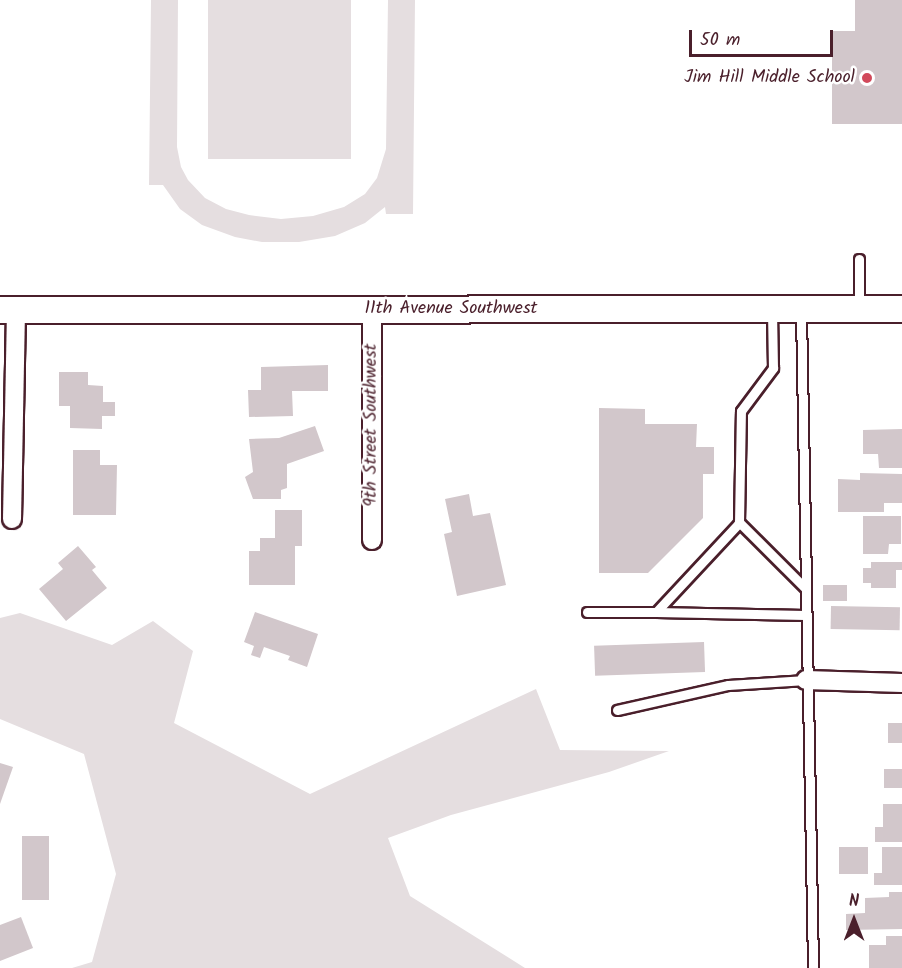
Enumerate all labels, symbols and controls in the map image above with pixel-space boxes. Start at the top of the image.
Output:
scale bar [692,18,836,56]
text: 50 m [700,26,740,55]
place label: Jim Hill Middle School [684,67,855,89]
marker: Jim Hill Middle School [860,71,874,85]
street label: 11th Avenue Southwest [364,298,538,320]
street label: 9th Street Southwest [361,343,383,507]
text: N [849,889,859,914]
north arrow [824,890,884,950]

